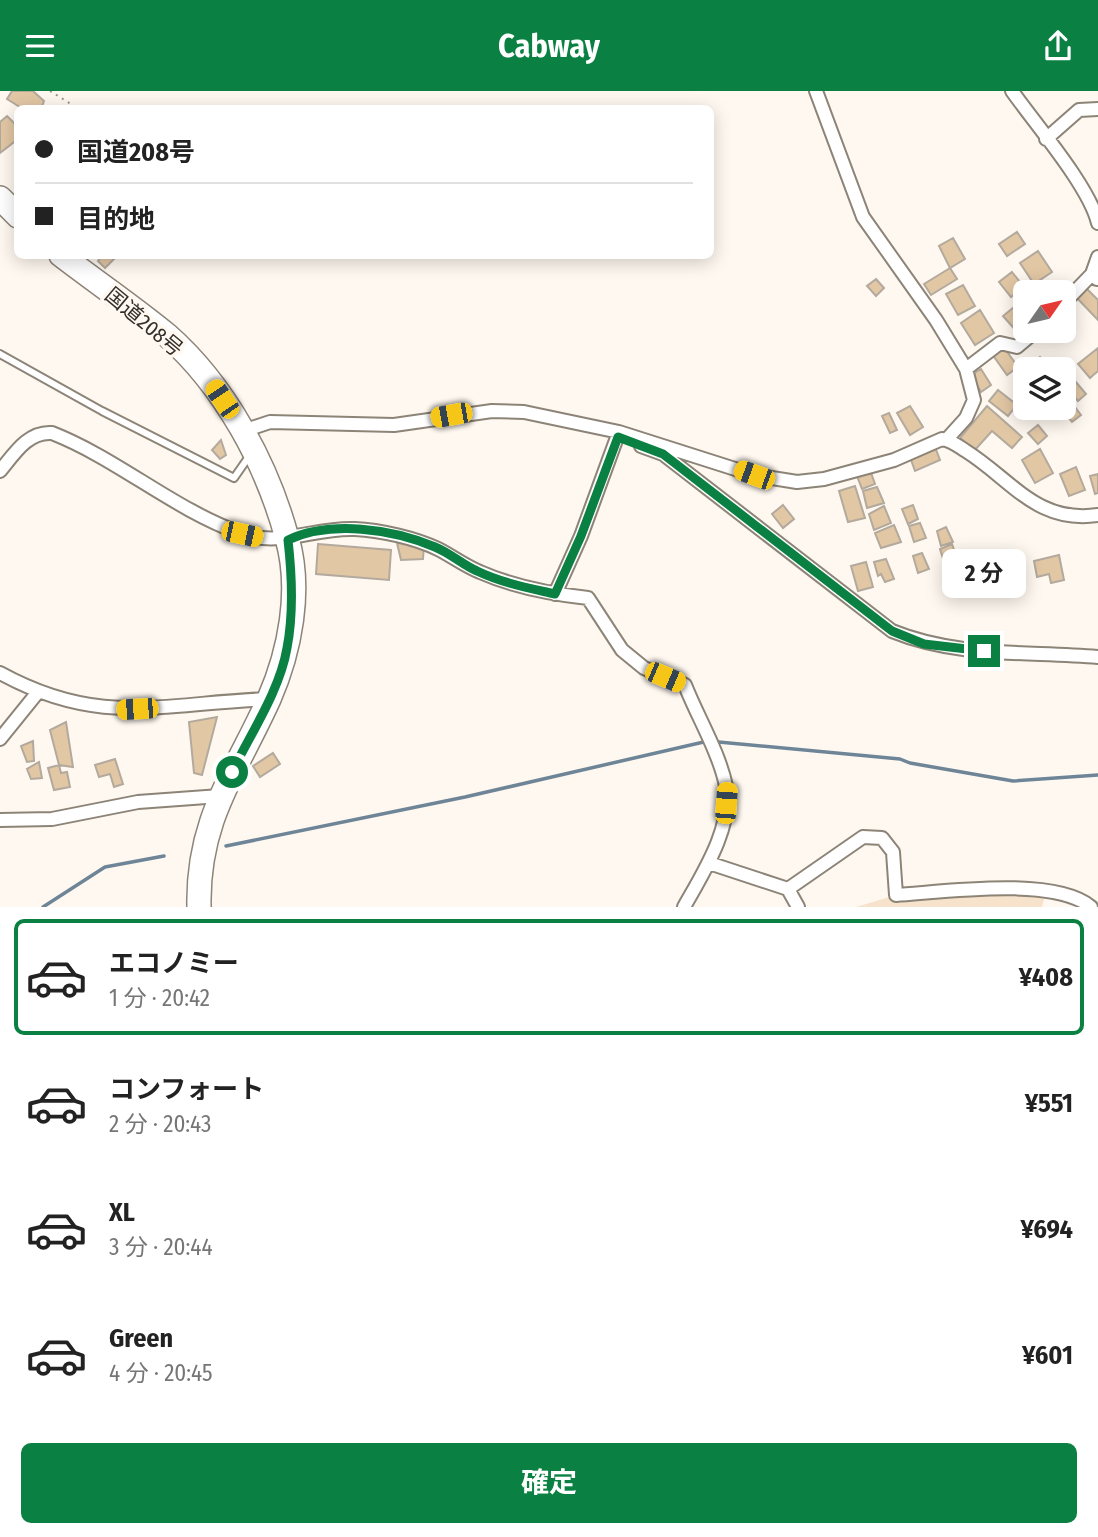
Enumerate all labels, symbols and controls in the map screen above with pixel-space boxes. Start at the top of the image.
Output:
icon: menu [21,27,59,65]
text: Cabway [498,27,600,65]
icon: share [1039,27,1077,65]
text: 国道208号 [77,137,195,168]
text: 目的地 [77,204,155,235]
north arrow [1013,280,1076,343]
map controls [1013,280,1076,420]
street label: 国道208号 [100,282,188,362]
button: layers [1013,357,1076,420]
car [202,376,243,422]
car [429,401,474,429]
car [731,458,778,492]
car [220,519,265,549]
callout: 2 分 [942,549,1026,599]
text: 2 分 [965,559,1003,587]
route end [968,635,1000,667]
car [642,659,689,695]
car [116,697,159,721]
route start [216,756,248,788]
car [715,781,738,825]
icon: car [25,946,88,1009]
text: エコノミー [109,948,239,979]
text: ¥408 [1019,962,1073,993]
text: 1 分 · 20:42 [109,984,210,1012]
icon: car [25,1072,88,1135]
text: コンフォート [109,1074,264,1105]
text: ¥551 [1025,1088,1073,1119]
text: 2 分 · 20:43 [109,1110,211,1138]
text: XL [109,1197,135,1228]
icon: car [25,1198,88,1261]
text: ¥694 [1020,1214,1073,1245]
text: 3 分 · 20:44 [109,1233,213,1261]
text: Green [109,1323,173,1354]
icon: car [25,1324,88,1387]
text: ¥601 [1022,1340,1073,1371]
text: 4 分 · 20:45 [109,1359,213,1387]
button: 確定 [21,1443,1077,1523]

